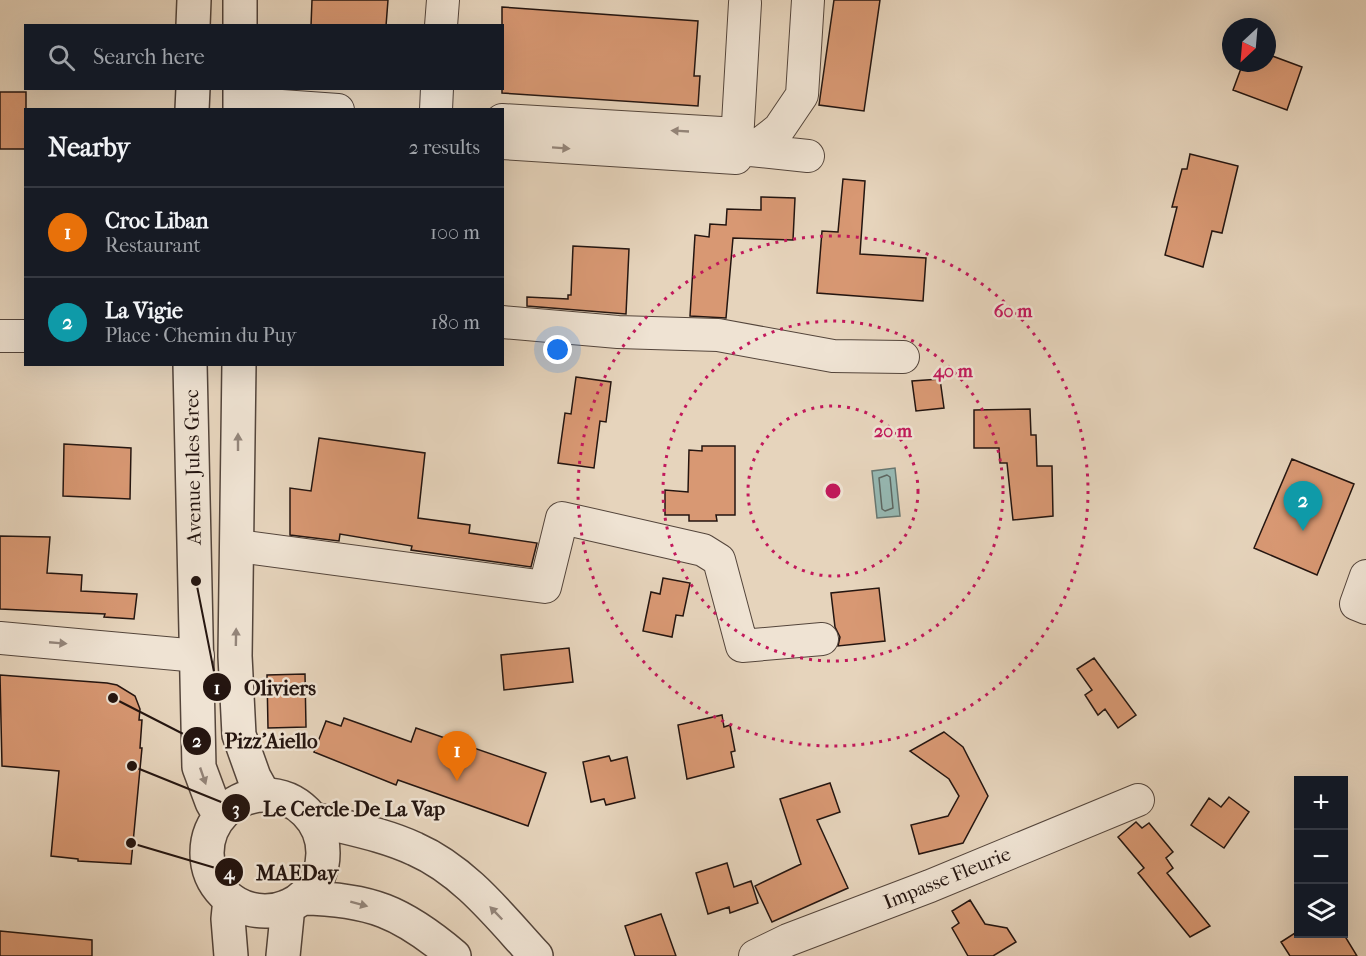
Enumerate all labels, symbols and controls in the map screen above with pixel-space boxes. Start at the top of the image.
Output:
north arrow [1222,18,1276,72]
search box [24,24,504,90]
icon: search [45,41,78,74]
text: Search here [93,44,205,70]
one-way arrow [670,126,689,135]
text: Nearby [48,132,130,163]
text: 2 results [409,136,480,159]
one-way arrow [551,143,570,152]
text: Croc Liban [105,208,209,234]
text: 1 [64,221,71,244]
text: 100 m [430,221,480,244]
text: Restaurant [105,234,201,257]
text: La Vigie [105,298,183,324]
text: 60 m [994,301,1033,322]
text: 2 [62,311,73,334]
text: 180 m [431,311,480,334]
text: Place · Chemin du Puy [105,324,296,347]
your location [543,335,572,364]
text: 40 m [932,361,974,382]
street label: Avenue Jules Grec [180,389,206,546]
text: 20 m [874,421,913,442]
one-way arrow [233,432,243,451]
centre of rings [823,481,843,501]
pin: 2 [1284,482,1322,531]
one-way arrow [231,627,241,646]
one-way arrow [49,638,68,648]
callout: Oliviers [202,668,328,707]
text: Oliviers [244,676,316,700]
text: 1 [214,678,220,699]
callout: Pizz'Aiello [182,721,329,760]
text: Pizz'Aiello [224,729,318,753]
text: 2 [192,731,202,752]
pin: 1 [438,732,476,781]
one-way arrow [198,768,208,786]
map controls [1294,776,1348,938]
button: + [1294,776,1348,830]
callout: Le Cercle De La Vap [221,789,457,828]
text: Le Cercle De La Vap [263,797,446,821]
text: 3 [232,799,240,820]
button: − [1294,830,1348,884]
street label: Impasse Fleurie [880,842,1014,914]
callout: MAEDay [214,853,350,892]
text: MAEDay [255,861,340,885]
text: 4 [223,863,236,884]
button: layers [1294,884,1348,938]
one-way arrow [351,900,369,909]
one-way arrow [489,906,503,921]

